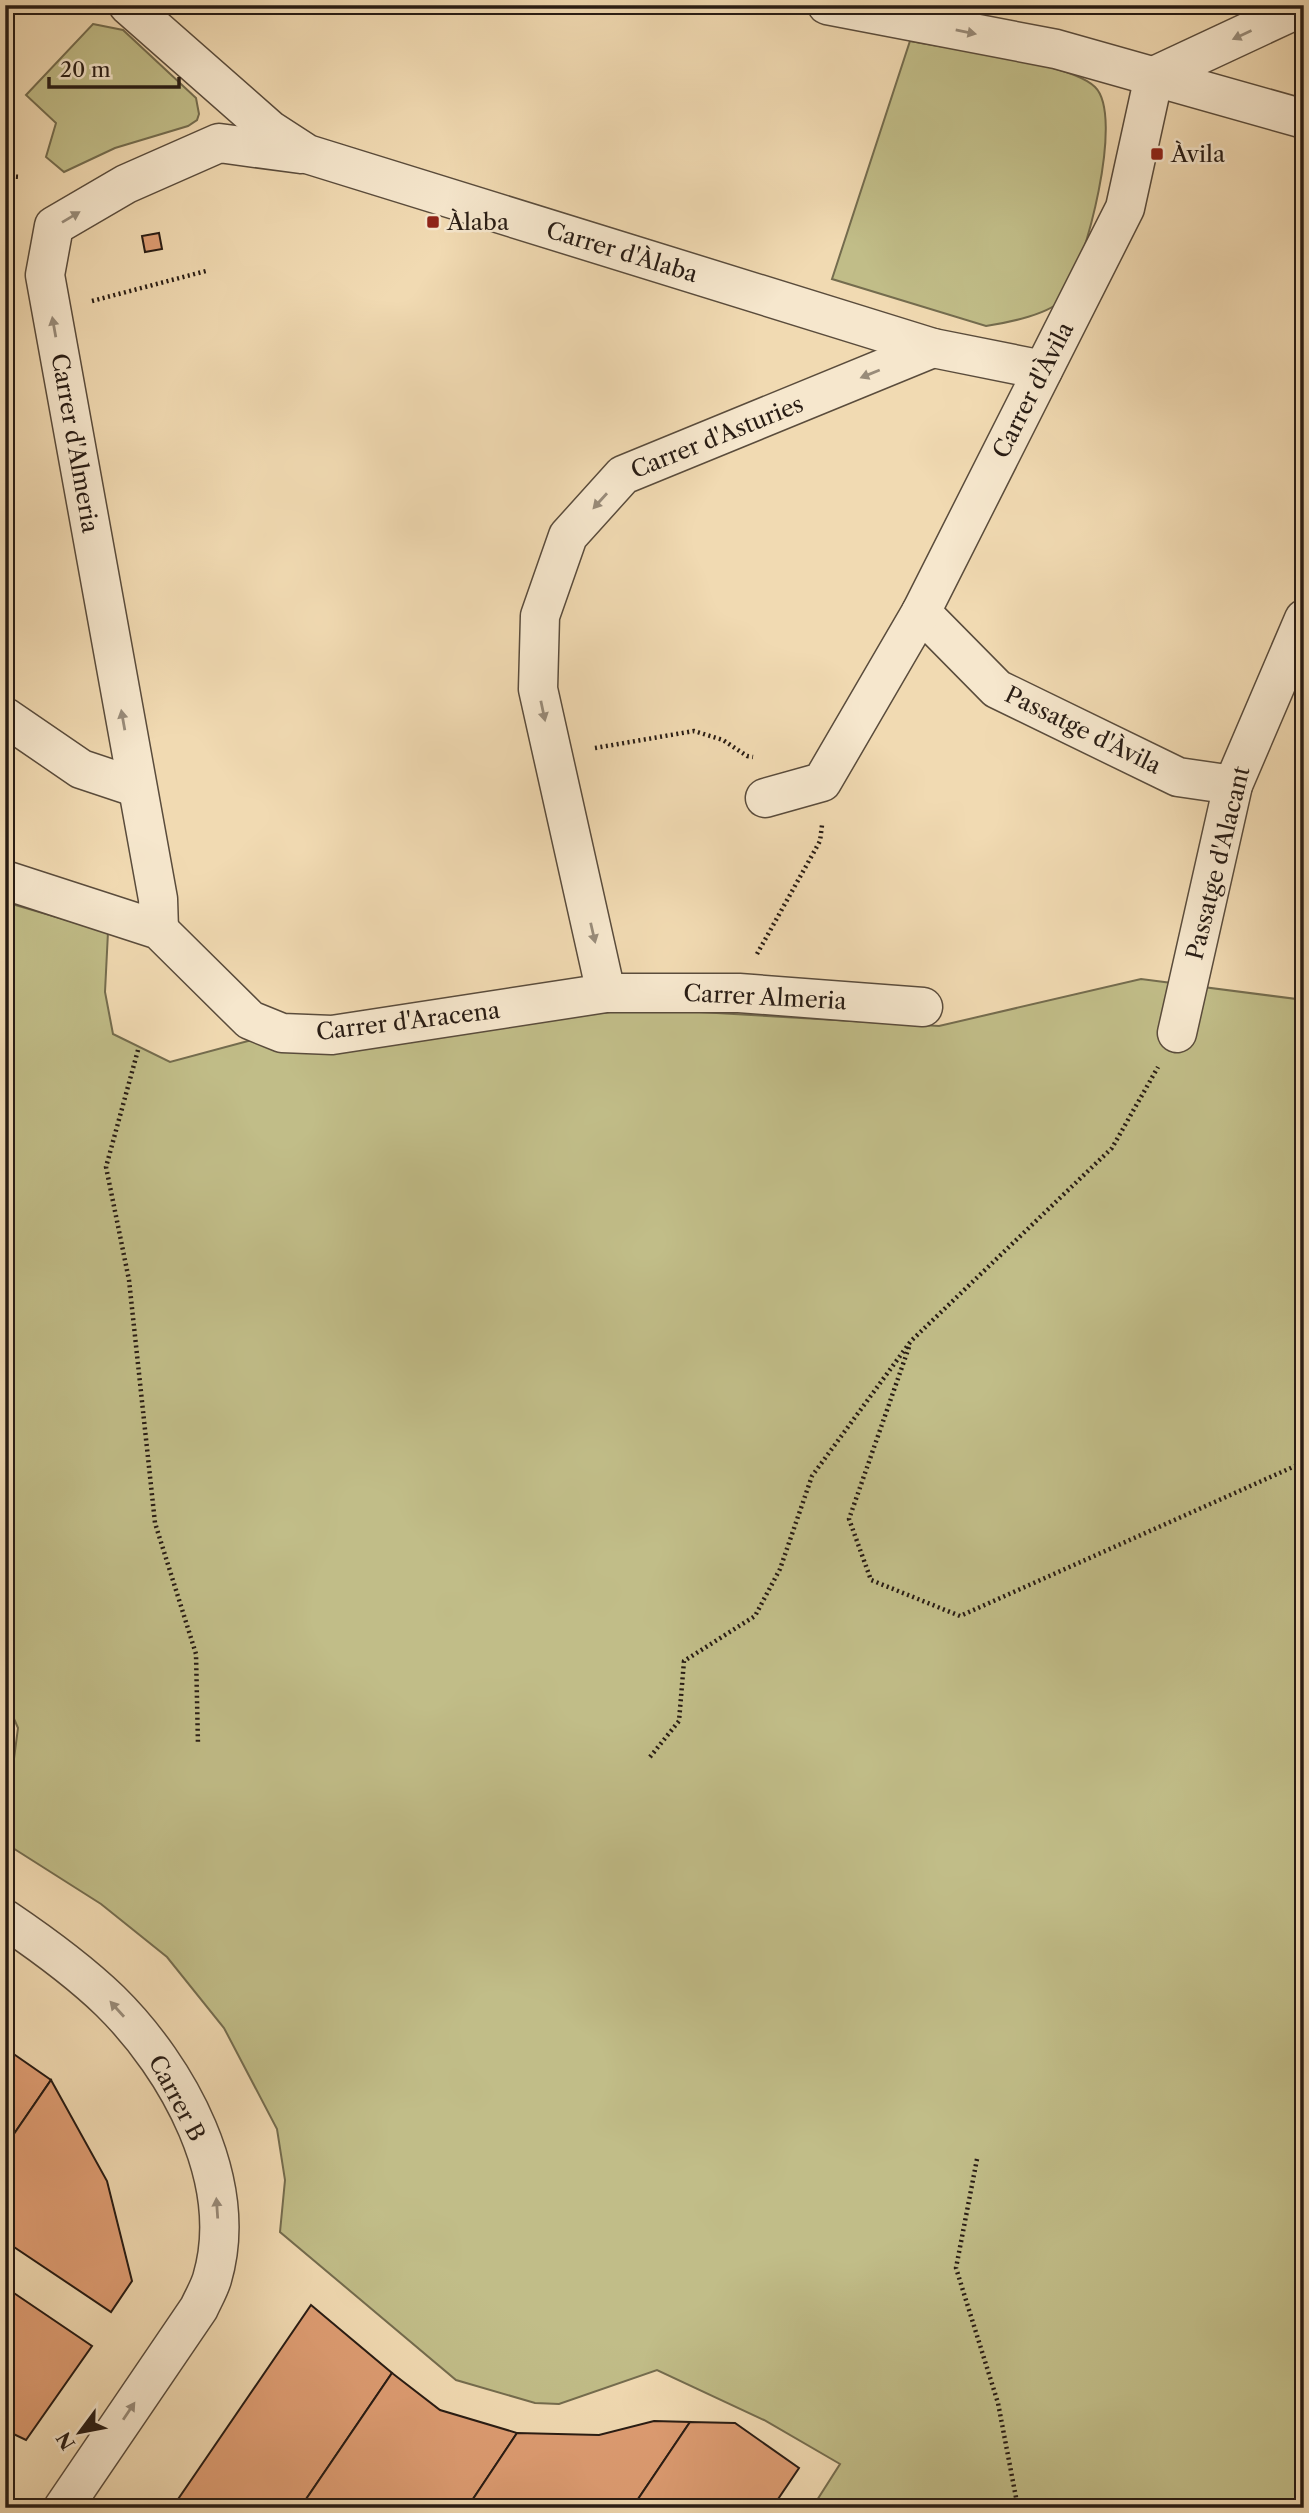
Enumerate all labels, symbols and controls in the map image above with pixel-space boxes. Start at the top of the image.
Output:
one-way arrow [955,26,977,37]
one-way arrow [1232,29,1252,40]
scale bar [49,46,178,90]
text: 20 m [60,57,111,82]
place label: Àvila [1170,140,1226,168]
marker: Àvila [1149,146,1165,162]
place label: Àlaba [446,208,510,236]
one-way arrow [61,210,80,223]
marker: Àlaba [425,214,441,230]
street label: Carrer d'Àlaba [543,216,702,289]
one-way arrow [48,316,59,338]
street label: Carrer d'Àvila [987,317,1080,463]
street label: Carrer d'Almeria [45,351,105,536]
one-way arrow [859,369,880,380]
street label: Carrer d'Asturies [627,390,807,484]
one-way arrow [593,492,608,509]
street label: Passatge d'Àvila [1000,680,1166,780]
one-way arrow [538,700,549,722]
one-way arrow [117,709,128,731]
street label: Passatge d'Alacant [1180,763,1256,963]
one-way arrow [587,922,598,944]
street label: Carrer Almeria [683,979,848,1015]
street label: Carrer d'Aracena [314,996,502,1046]
one-way arrow [109,2001,125,2018]
street label: Carrer B [143,2050,211,2146]
one-way arrow [211,2197,222,2219]
north arrow [46,2398,116,2468]
one-way arrow [122,2402,136,2420]
text: N [52,2428,80,2454]

